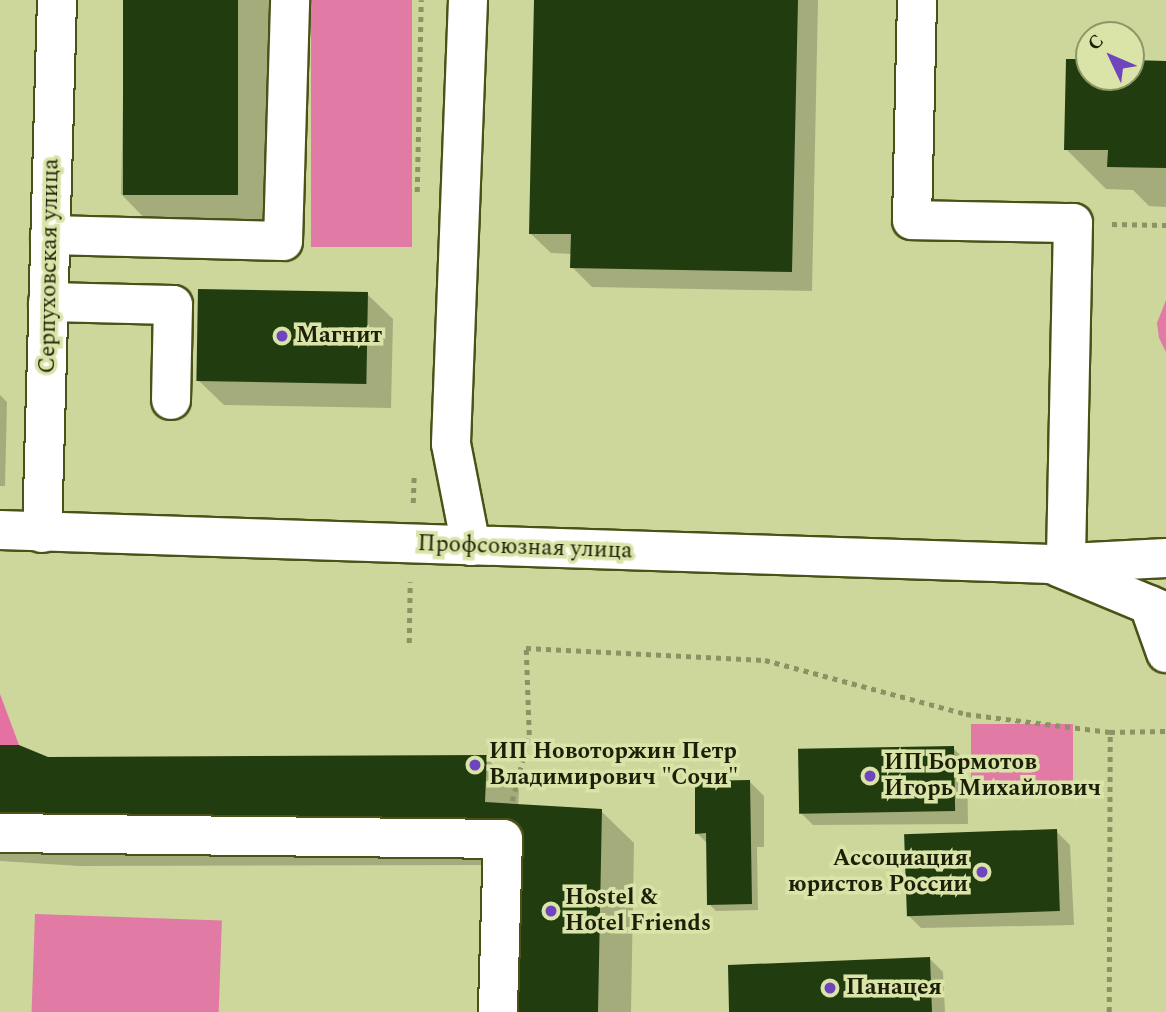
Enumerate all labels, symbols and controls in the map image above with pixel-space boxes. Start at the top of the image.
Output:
north arrow [1075,21,1145,91]
text: С [1081,28,1111,57]
street label: Серпуховская улица [34,158,66,374]
place label: Магнит [296,322,382,350]
marker: Магнит [274,328,290,344]
street label: Профсоюзная улица [417,530,633,566]
place label: ИП Новоторжин Петр Владимирович "Сочи" [489,738,738,792]
place label: ИП Бормотов Игорь Михайлович [884,749,1101,803]
marker: ИП Новоторжин Петр Владимирович "Сочи" [467,757,483,773]
marker: ИП Бормотов Игорь Михайлович [862,768,878,784]
place label: Ассоциация юристов России [788,845,968,899]
marker: Ассоциация юристов России [974,864,990,880]
place label: Hostel & Hotel Friends [565,884,711,938]
marker: Hostel & Hotel Friends [543,903,559,919]
place label: Панацея [846,974,942,1002]
marker: Панацея [820,978,840,998]

